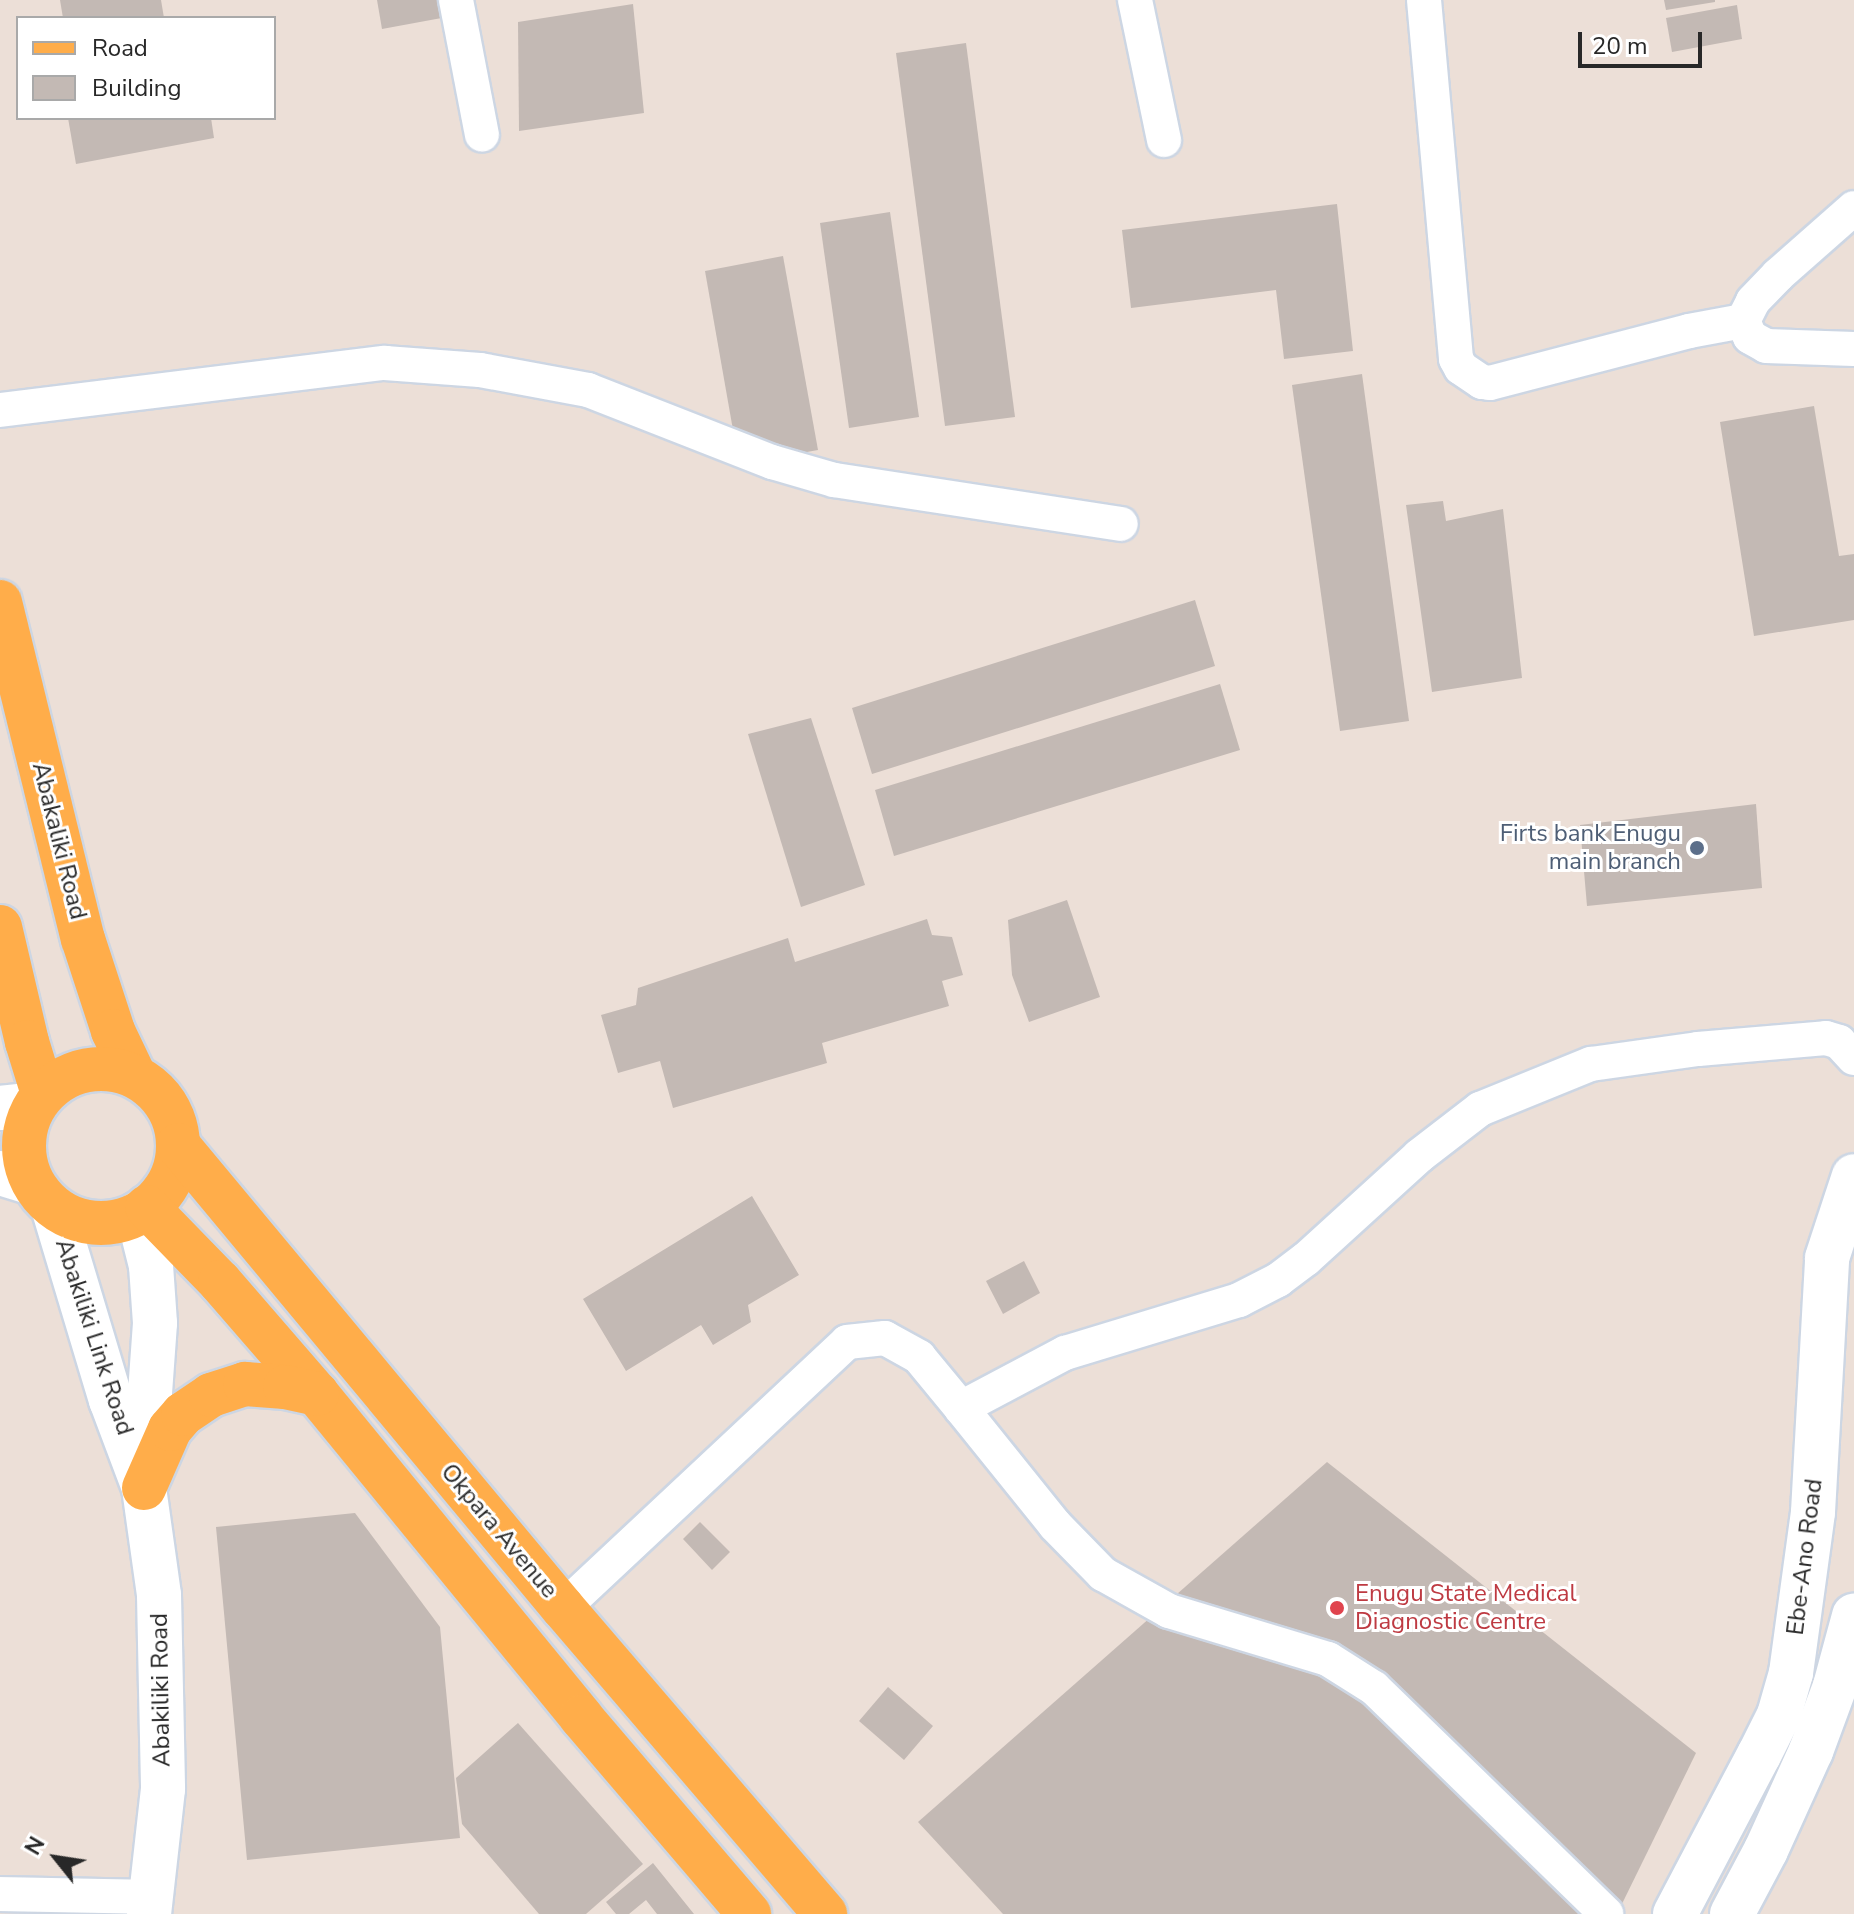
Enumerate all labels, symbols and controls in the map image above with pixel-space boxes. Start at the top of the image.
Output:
legend [16,16,276,120]
scale bar [1582,16,1706,66]
text: 20 m [1592,30,1648,62]
text: Road [92,32,148,64]
text: Building [92,72,182,104]
street label: Abakaliki Road [26,759,92,923]
place label: Firts bank Enugu main branch [1500,820,1681,876]
marker: Firts bank Enugu main branch [1688,839,1706,857]
street label: Abakiliki Link Road [49,1235,139,1439]
street label: Okpara Avenue [435,1458,563,1604]
street label: Ebe-Ano Road [1781,1477,1829,1637]
place label: Enugu State Medical Diagnostic Centre [1355,1580,1577,1636]
marker: Enugu State Medical Diagnostic Centre [1326,1597,1348,1619]
street label: Abakiliki Road [145,1613,177,1767]
north arrow [16,1818,96,1898]
text: N [18,1831,52,1861]

